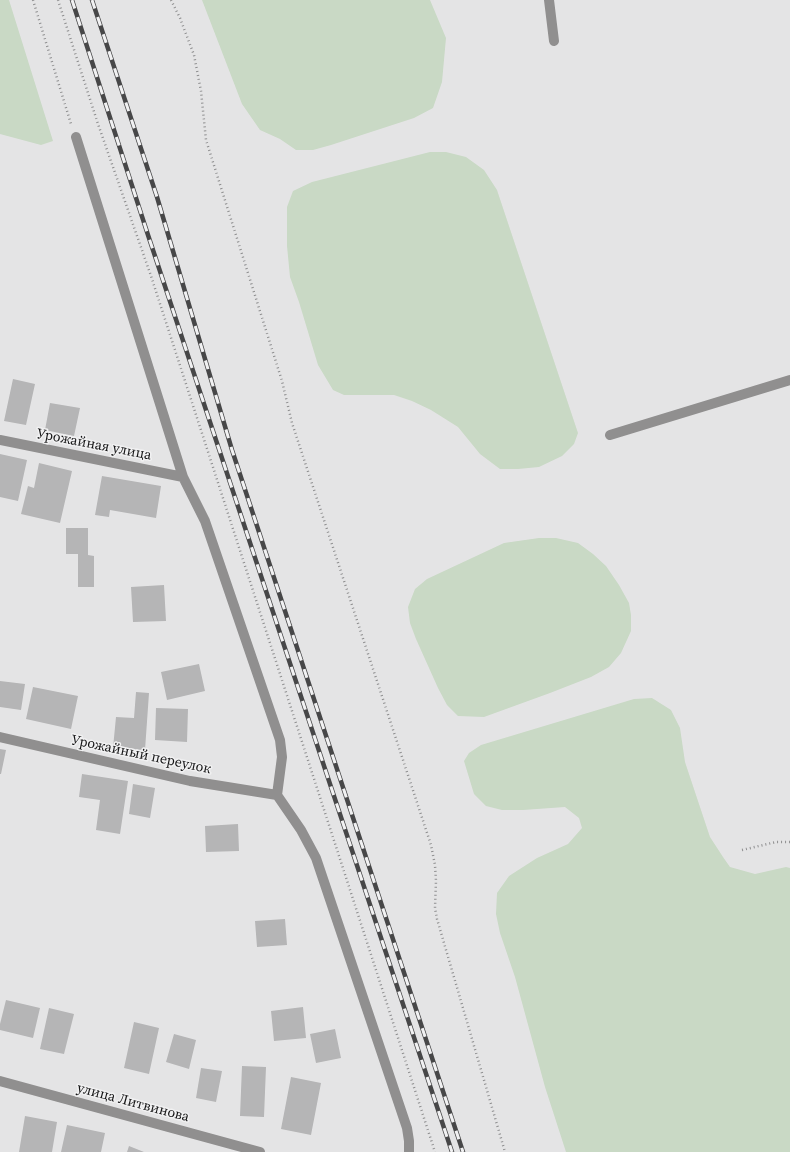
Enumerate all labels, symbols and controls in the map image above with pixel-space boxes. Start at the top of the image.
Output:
street label: Урожайная улица [35,426,153,464]
street label: Урожайный переулок [69,732,213,778]
street label: улица Литвинова [75,1080,191,1126]

